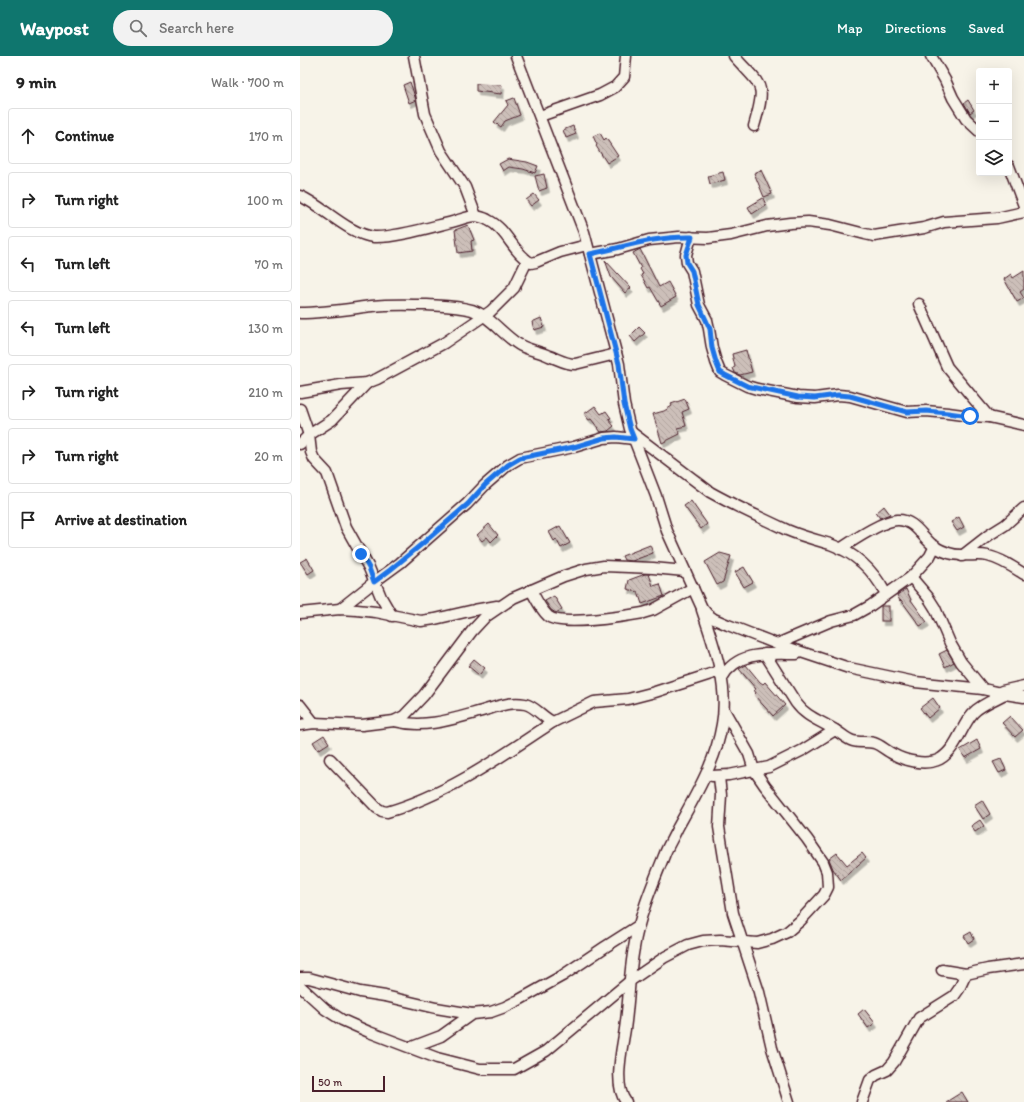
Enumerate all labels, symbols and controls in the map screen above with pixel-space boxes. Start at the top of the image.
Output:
search box [113,10,393,46]
text: Waypost [20,17,89,40]
icon: search [127,17,149,39]
text: Search here [159,19,234,37]
text: Map [837,20,863,37]
text: Directions [885,20,946,37]
text: Saved [968,20,1004,37]
map controls [976,68,1012,176]
button: + [976,68,1012,104]
text: 9 min [16,72,56,92]
text: Walk · 700 m [211,75,284,90]
button: − [976,104,1012,140]
icon: ahead [17,125,39,147]
text: Continue [55,127,114,145]
text: 170 m [249,129,283,144]
button: layers [976,140,1012,176]
icon: right [17,189,39,211]
text: Turn right [55,191,119,209]
text: 100 m [247,193,283,208]
icon: left [17,253,39,275]
text: Turn left [55,255,110,273]
text: 70 m [255,257,283,272]
icon: left [17,317,39,339]
text: Turn left [55,319,110,337]
text: 130 m [248,321,283,336]
icon: right [17,381,39,403]
text: Turn right [55,383,119,401]
text: 210 m [248,385,283,400]
route start [961,407,979,425]
icon: right [17,445,39,467]
text: Turn right [55,447,119,465]
text: 20 m [254,449,283,464]
icon: arrive [17,509,39,531]
text: Arrive at destination [55,511,187,529]
route end [352,545,370,563]
scale bar [312,1074,385,1093]
text: 50 m [318,1076,342,1089]

